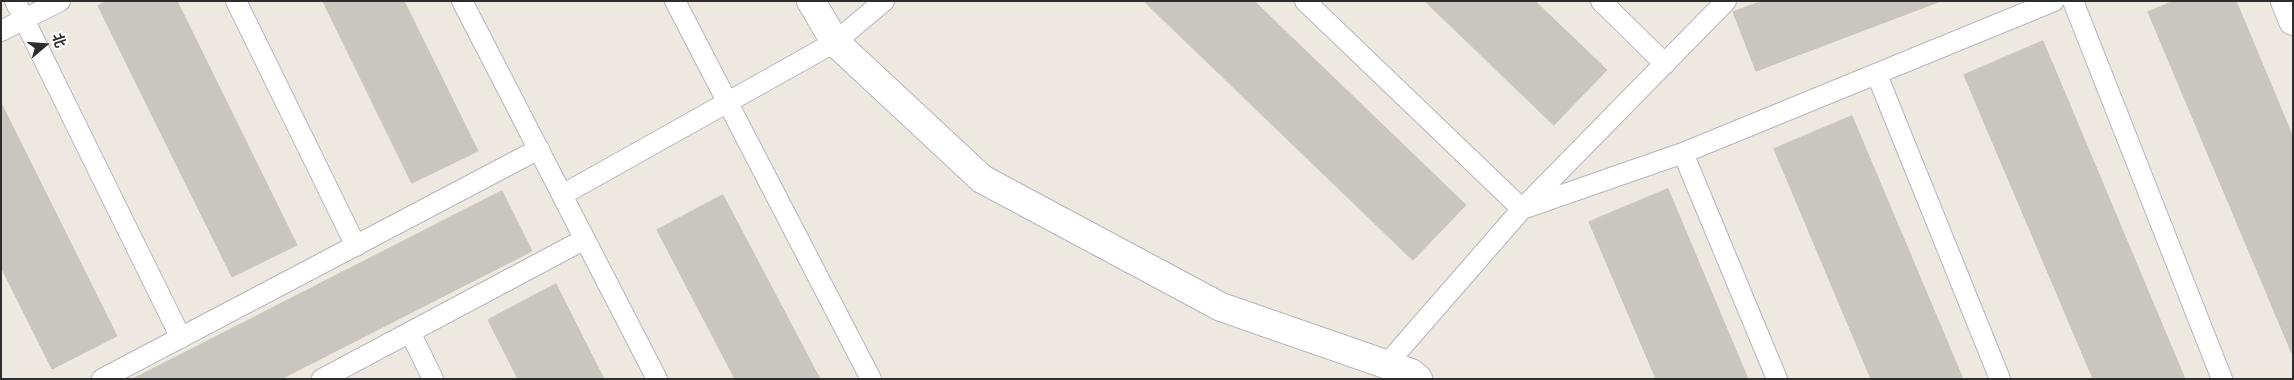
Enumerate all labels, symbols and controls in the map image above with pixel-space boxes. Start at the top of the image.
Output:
north arrow [20,20,70,70]
text: 北 [49,31,70,49]

